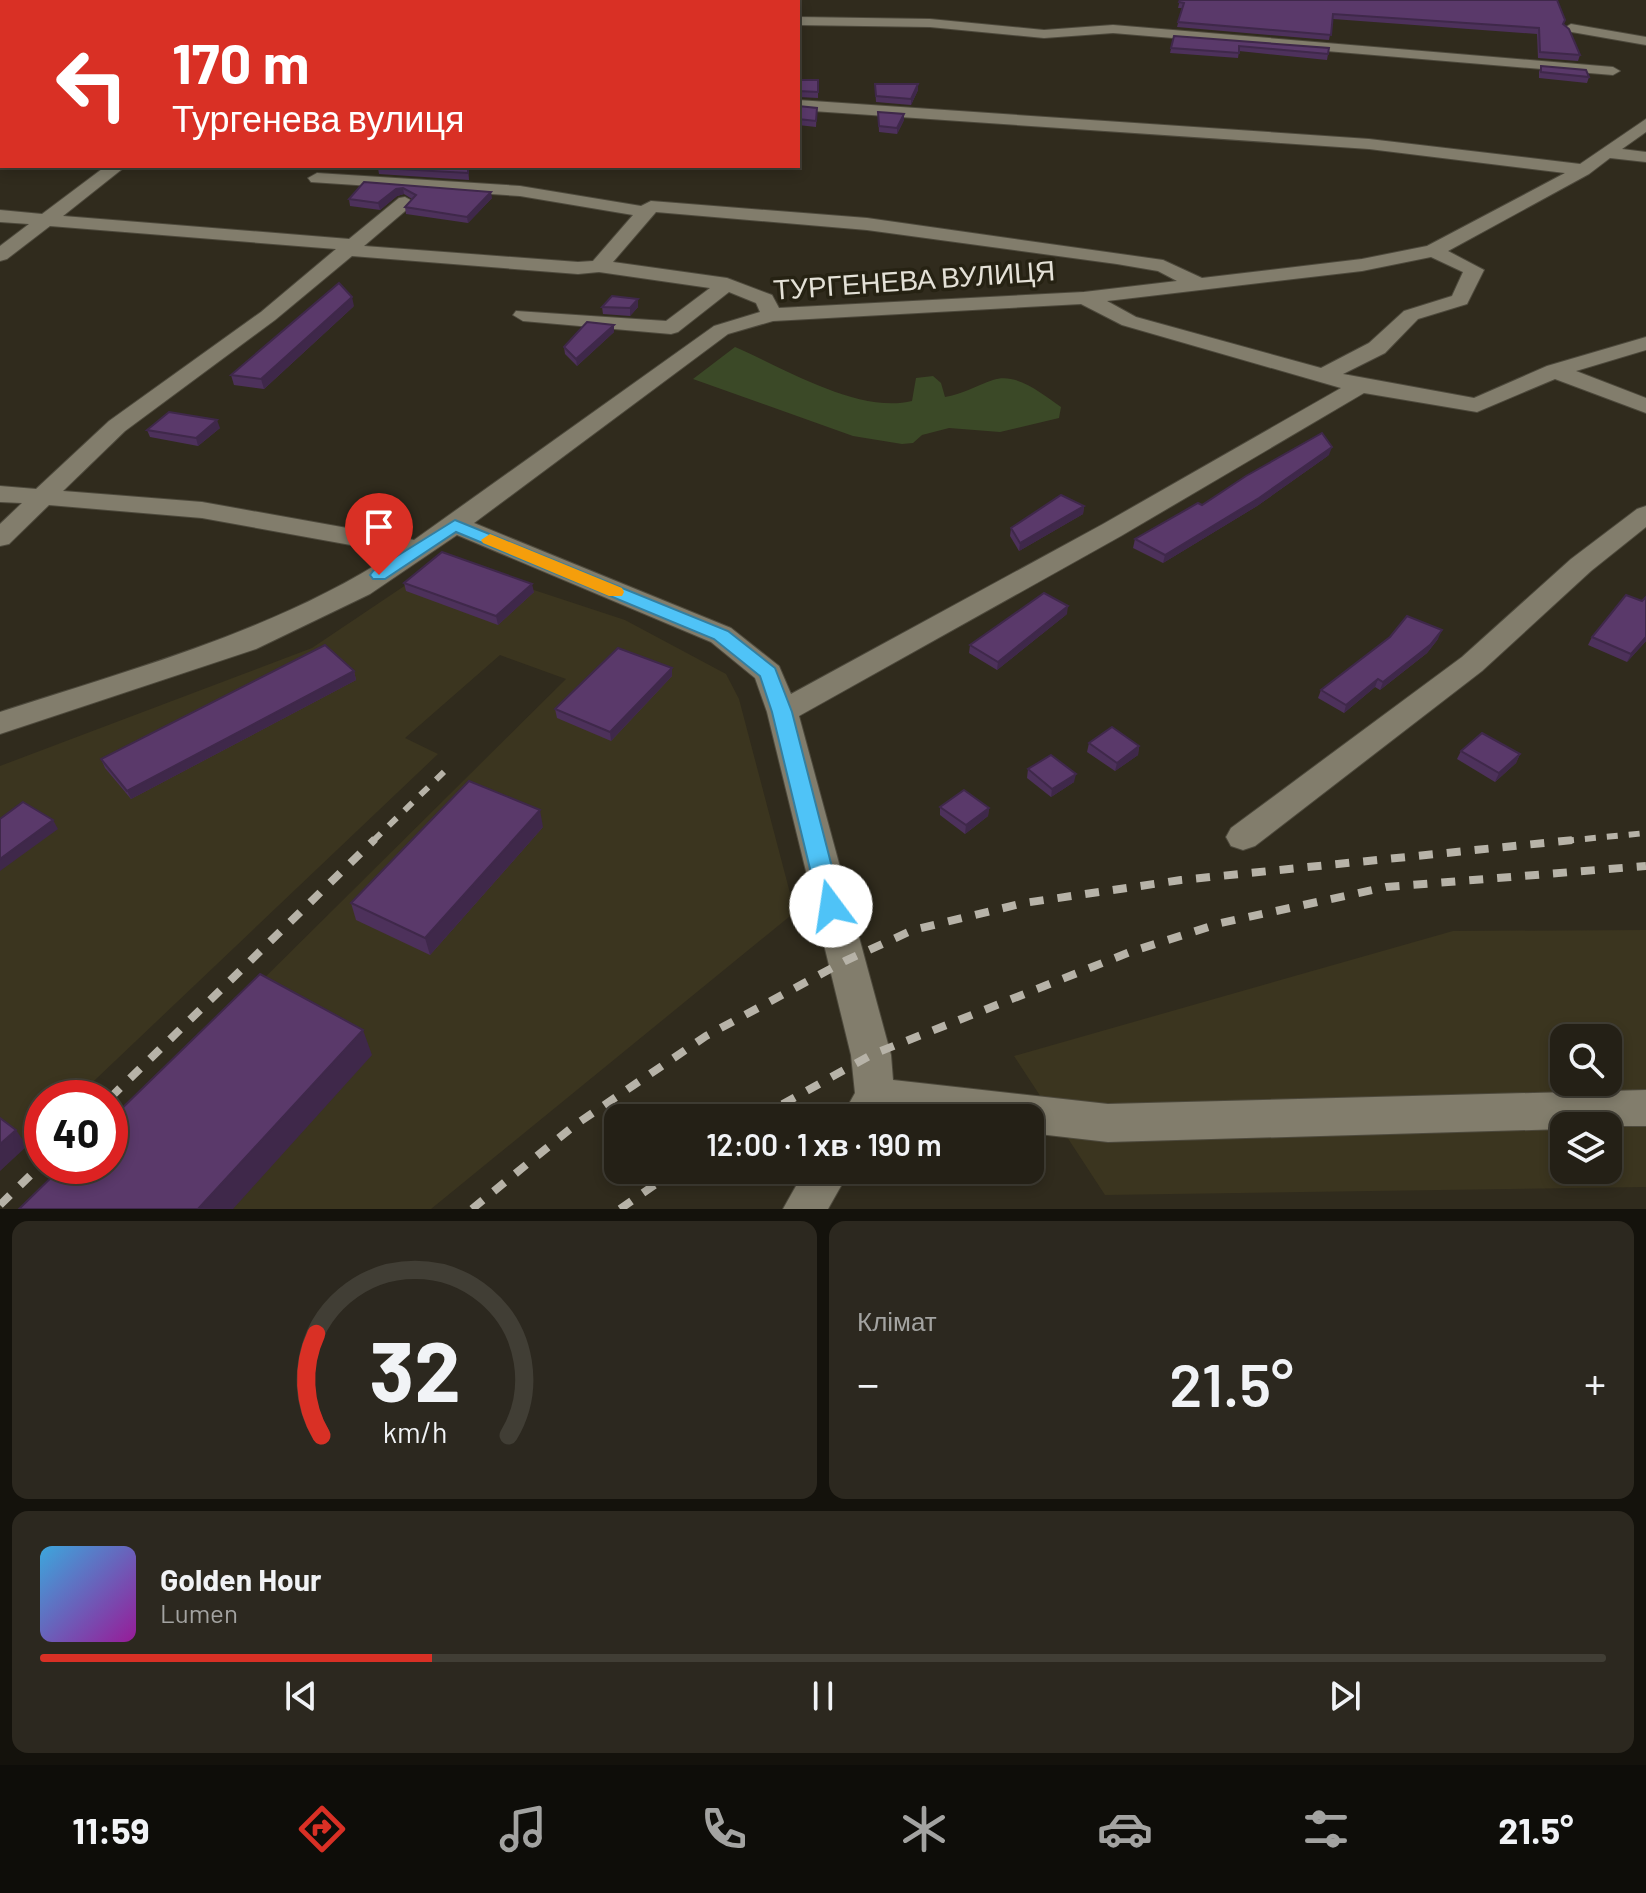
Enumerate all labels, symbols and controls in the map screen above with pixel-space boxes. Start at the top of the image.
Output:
text: 170 m [172,28,309,95]
icon: left [40,32,144,136]
text: Тургенева вулиця [172,96,465,139]
street label: ТУРГЕНЕВА ВУЛИЦЯ [772,252,1056,306]
pin [345,493,413,575]
icon: arrive [357,505,401,549]
position arrow [789,864,873,948]
map controls [1550,1024,1622,1184]
button: search [1550,1024,1622,1096]
speed limit sign: 40 [24,1080,128,1184]
button: layers [1550,1112,1622,1184]
text: 12:00 · 1 хв · 190 m [706,1126,942,1162]
text: Клімат [857,1305,937,1336]
text: 32 [369,1319,460,1419]
text: 21.5° [1169,1347,1294,1419]
text: − [857,1356,879,1409]
text: + [1584,1356,1606,1409]
text: km/h [382,1414,447,1449]
text: Golden Hour [160,1561,322,1597]
text: Lumen [160,1597,238,1628]
icon: previous [279,1674,323,1718]
icon: pause [801,1674,845,1718]
icon: next [1323,1674,1367,1718]
icon: directions [294,1801,350,1857]
icon: music [495,1801,551,1857]
icon: phone [696,1801,752,1857]
icon: climate [896,1801,952,1857]
icon: car [1097,1801,1153,1857]
icon: filters [1298,1801,1354,1857]
text: 11:59 [72,1808,150,1851]
text: 21.5° [1498,1808,1574,1851]

